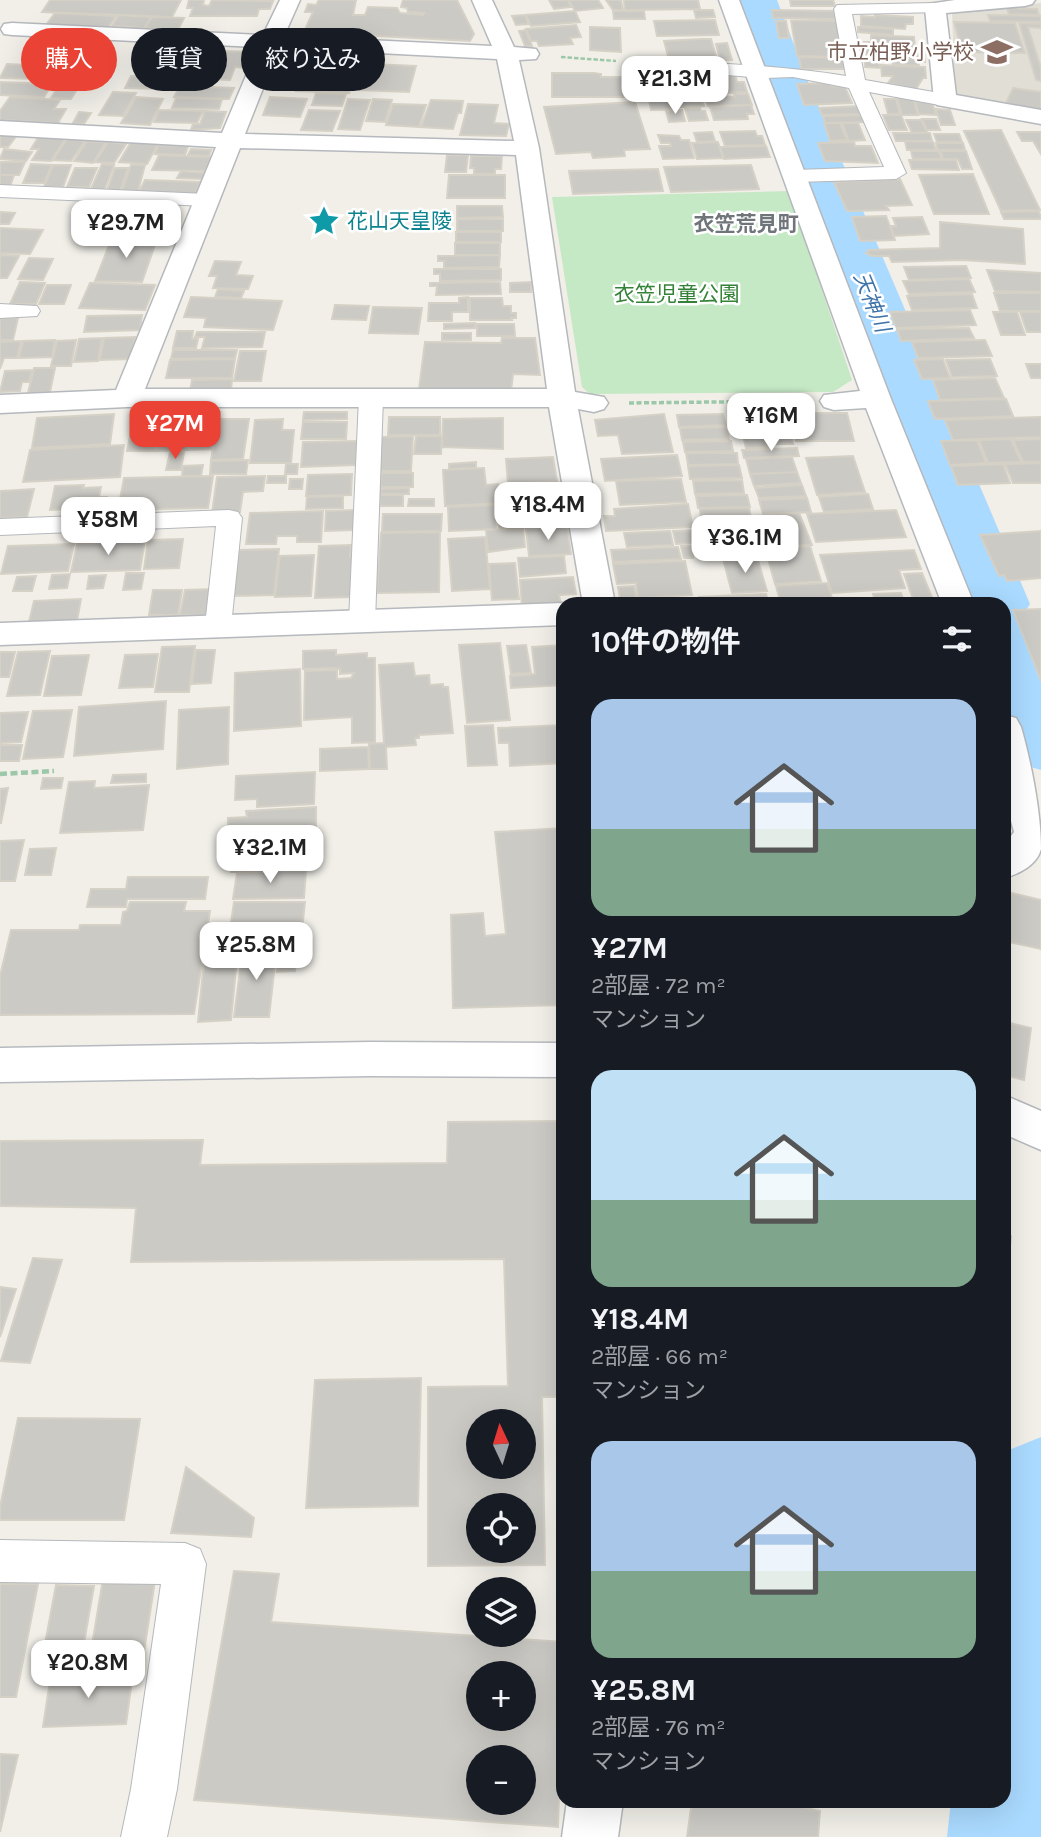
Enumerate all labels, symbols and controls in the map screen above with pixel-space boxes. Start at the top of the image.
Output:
chip: 購入 [21,28,117,91]
chip: 賃貸 [131,28,227,91]
chip: 絞り込み [241,28,385,91]
school or university icon: 市立柏野小学校 [980,35,1014,69]
place label: 市立柏野小学校 [827,40,974,64]
pin: ¥21.3M [618,57,732,116]
text: ¥21.3M [638,65,712,92]
pin: ¥29.7M [69,201,183,260]
place icon: 花山天皇陵 [307,204,341,238]
text: ¥29.7M [87,209,165,236]
place label: 花山天皇陵 [347,209,452,233]
district label: 衣笠荒見町 [694,212,799,236]
water label: 天神川 [849,268,896,338]
park label: 衣笠児童公園 [614,282,740,306]
pin: ¥16M [730,393,812,453]
pin: ¥27M [134,402,216,461]
text: ¥16M [743,402,799,429]
text: ¥27M [146,410,204,437]
pin: ¥18.4M [491,482,605,542]
text: ¥18.4M [510,491,586,518]
pin: ¥58M [67,498,149,557]
text: ¥58M [77,506,139,533]
pin: ¥36.1M [688,516,802,575]
text: ¥36.1M [707,524,783,551]
icon: filters [938,620,976,658]
text: 10件の物件 [591,624,741,660]
icon: home [721,745,847,871]
pin: ¥32.1M [213,826,327,885]
text: ¥32.1M [233,834,307,861]
pin: ¥25.8M [199,922,313,982]
text: ¥27M [591,930,668,966]
text: ¥25.8M [216,931,296,958]
text: 2部屋 · 72 m² [591,972,726,999]
text: マンション [591,1006,706,1033]
icon: home [721,1116,847,1242]
text: ¥18.4M [591,1301,689,1337]
text: 2部屋 · 66 m² [591,1343,728,1370]
text: マンション [591,1377,706,1404]
north arrow [466,1409,536,1479]
map controls [466,1409,536,1815]
icon: home [721,1487,847,1613]
button: locate [466,1493,536,1563]
button: layers [466,1577,536,1647]
pin: ¥20.8M [31,1640,145,1700]
text: ¥20.8M [47,1649,129,1676]
button: + [466,1661,536,1731]
text: ¥25.8M [591,1672,696,1708]
text: 2部屋 · 76 m² [591,1714,726,1741]
button: − [466,1745,536,1815]
text: マンション [591,1748,706,1775]

